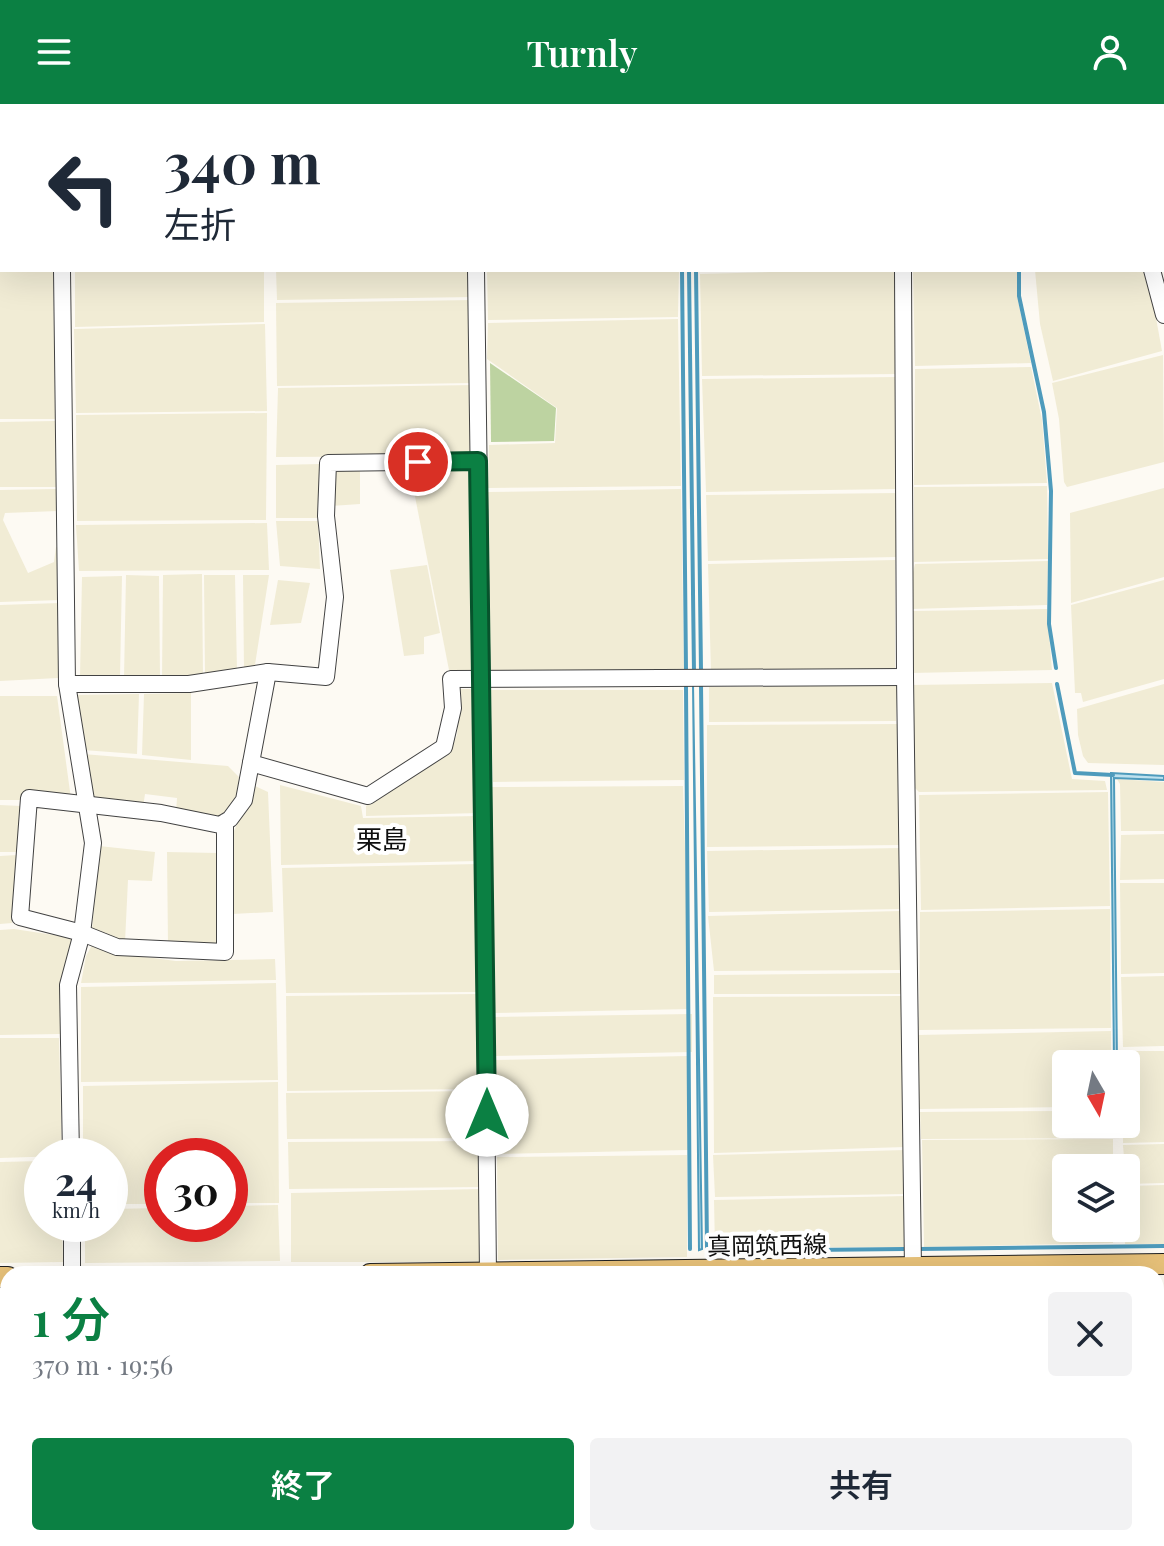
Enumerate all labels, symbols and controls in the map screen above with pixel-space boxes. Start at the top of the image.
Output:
text: Turnly [527,28,637,76]
icon: menu [32,30,76,74]
icon: person [1088,30,1132,74]
text: 340 m [164,124,321,199]
icon: left [32,136,136,240]
text: 左折 [164,199,236,247]
pin [384,428,452,496]
icon: arrive [396,440,440,484]
district label: 栗島 [356,821,408,856]
north arrow [1052,1050,1140,1138]
map controls [1052,1050,1140,1242]
position arrow [445,1073,529,1157]
speed limit sign: 30 [144,1138,248,1242]
text: 24 [55,1153,97,1206]
button: layers [1052,1154,1140,1242]
text: km/h [52,1196,100,1223]
street label: 真岡筑西線 [707,1227,827,1261]
text: 1 分 [32,1285,110,1349]
button: close [1048,1292,1132,1376]
text: 370 m · 19:56 [32,1347,173,1382]
button: 終了 [32,1438,574,1530]
button: 共有 [590,1438,1132,1530]

